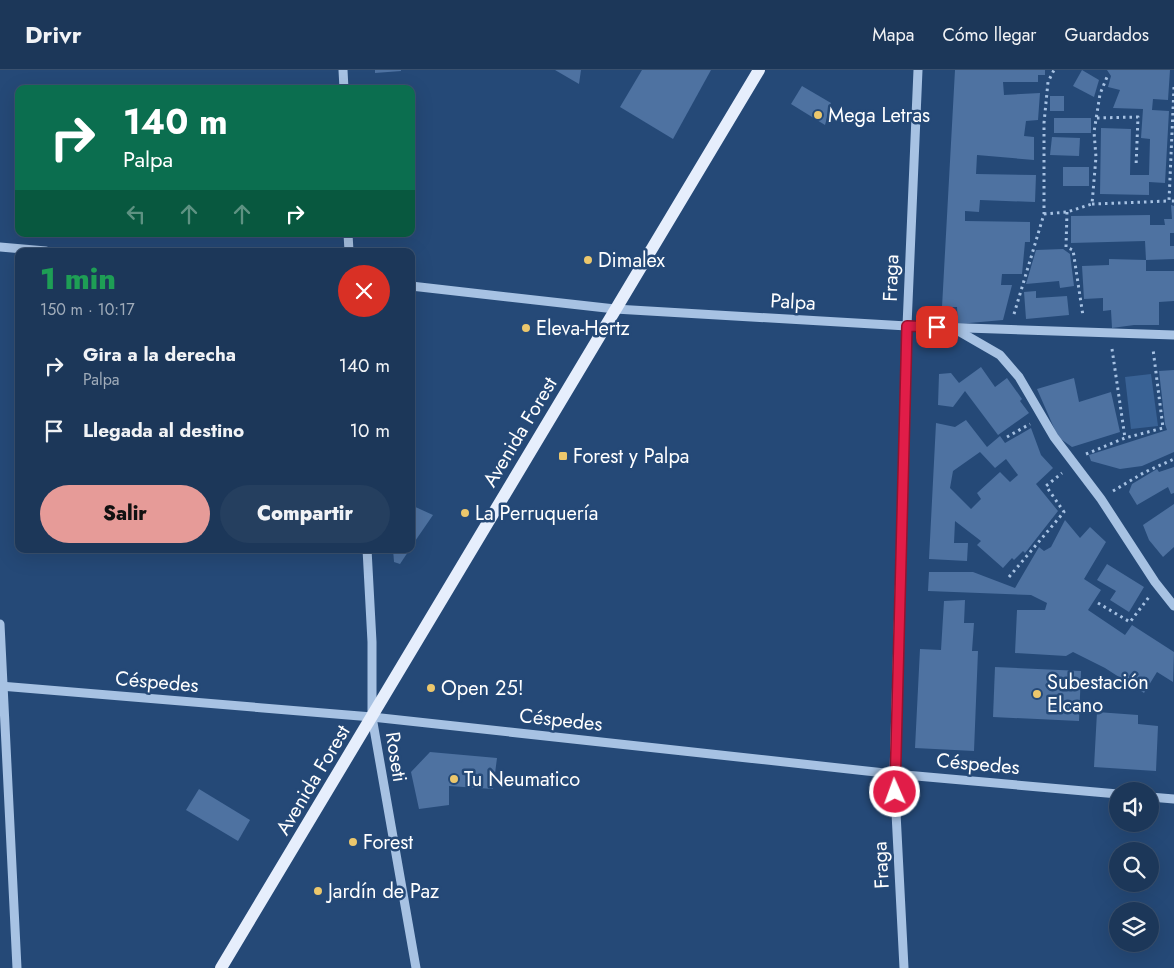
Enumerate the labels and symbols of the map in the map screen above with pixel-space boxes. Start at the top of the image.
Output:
place label: Mega Letras [828,101,930,130]
marker: Mega Letras [812,109,824,121]
place label: Dimalex [598,246,666,275]
marker: Dimalex [582,254,594,266]
street label: Fraga [876,254,906,302]
street label: Palpa [769,286,817,318]
pin [916,306,958,348]
place label: Eleva-Hertz [536,314,630,343]
marker: Eleva-Hertz [520,322,532,334]
street label: Avenida Forest [476,371,564,493]
place label: Forest y Palpa [573,442,689,471]
marker: Forest y Palpa [557,450,569,462]
place label: La Perruquería [475,499,598,528]
marker: La Perruquería [459,507,471,519]
street label: Céspedes [114,664,200,700]
place label: Subestación Elcano [1047,668,1149,720]
place label: Open 25! [441,674,524,703]
marker: Open 25! [425,682,437,694]
marker: Subestación Elcano [1031,688,1043,700]
street label: Céspedes [518,701,604,739]
street label: Avenida Forest [269,719,357,841]
street label: Roseti [378,730,414,784]
street label: Céspedes [935,746,1021,782]
place label: Tu Neumatico [464,765,580,794]
position arrow [868,765,920,817]
marker: Tu Neumatico [448,773,460,785]
place label: Forest [363,828,413,857]
marker: Forest [347,836,359,848]
street label: Fraga [865,841,897,889]
place label: Jardín de Paz [325,877,439,906]
marker: Jardín de Paz [312,885,324,897]

